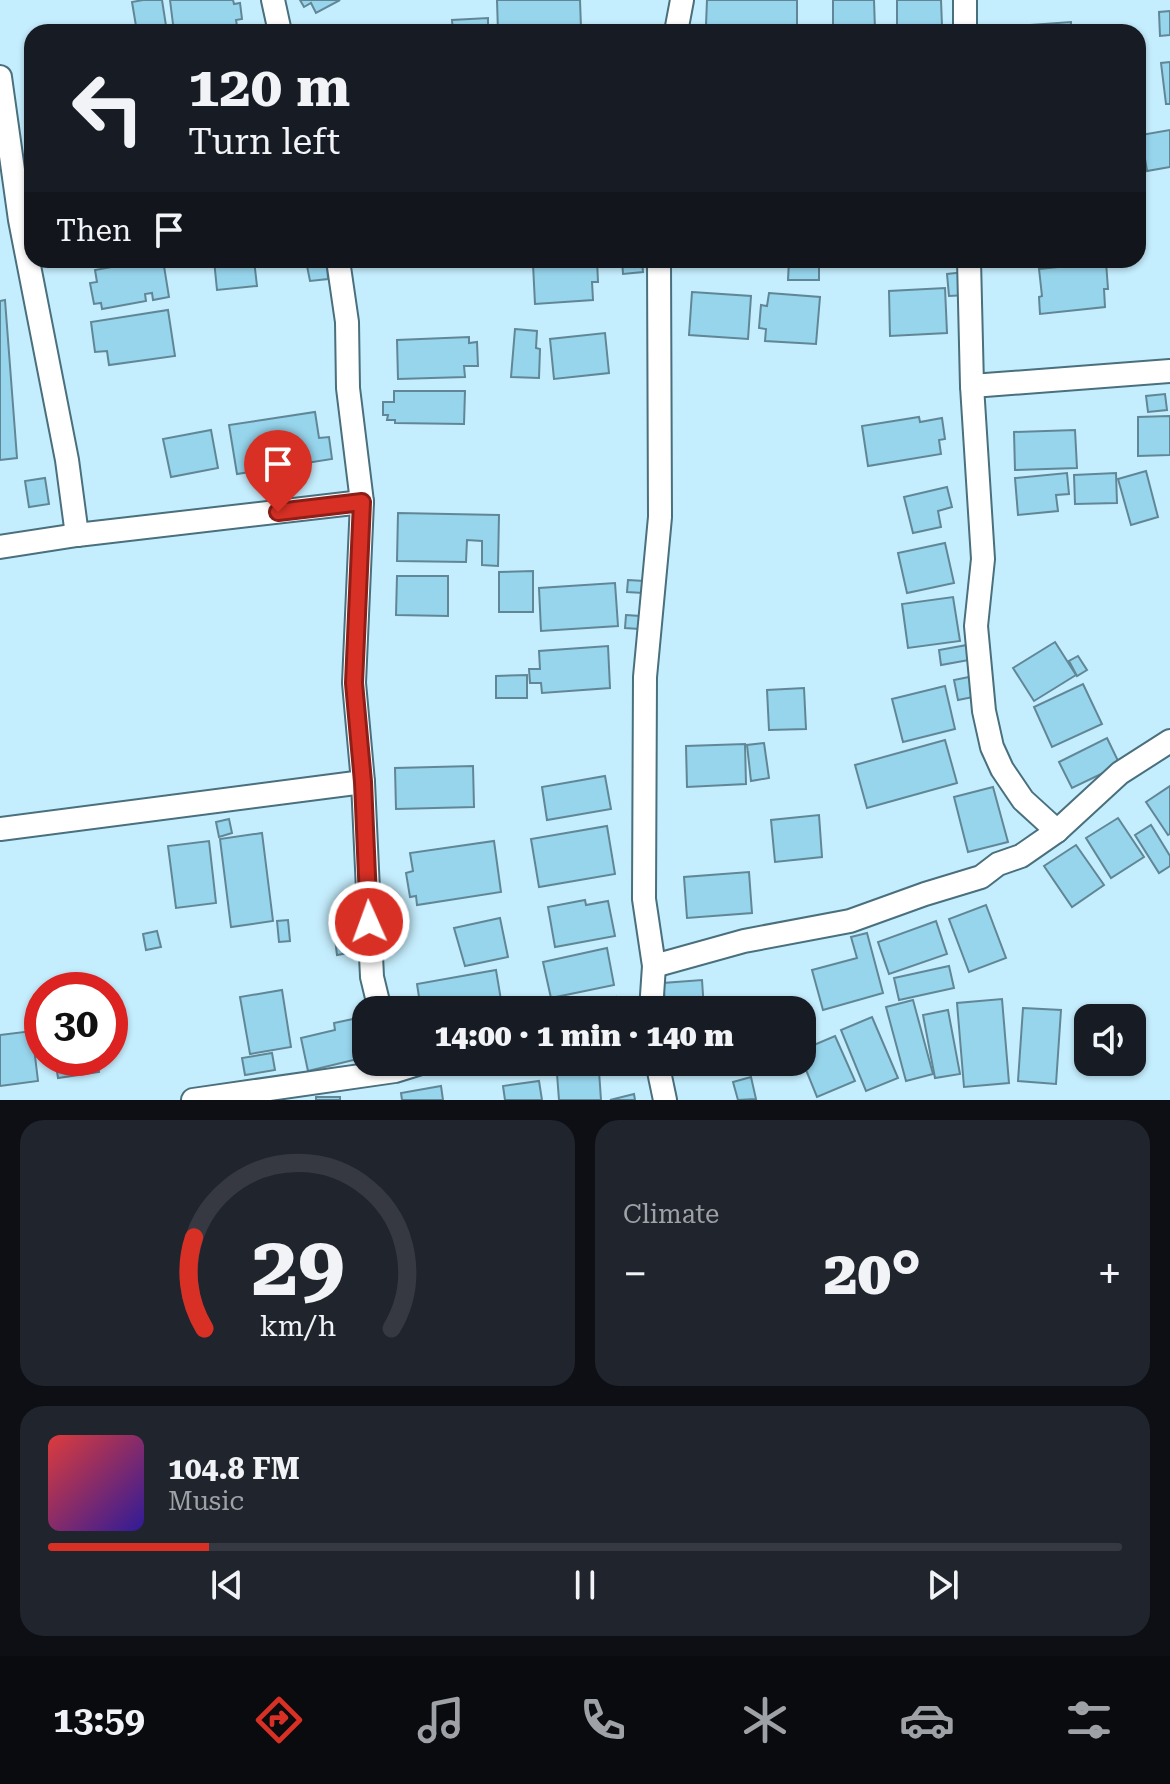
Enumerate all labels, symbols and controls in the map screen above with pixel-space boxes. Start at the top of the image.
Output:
text: 120 m [188,54,350,120]
icon: left [56,56,160,160]
text: Turn left [188,121,340,163]
icon: arrive [147,208,191,252]
text: Then [56,213,131,248]
pin [244,430,312,512]
icon: arrive [256,442,300,486]
position arrow [327,880,411,964]
speed limit sign: 30 [24,972,128,1076]
map controls [1074,1004,1146,1076]
button: sound [1074,1004,1146,1076]
text: 14:00 · 1 min · 140 m [434,1018,734,1053]
text: Climate [623,1199,719,1229]
text: 29 [251,1218,344,1315]
text: 20° [824,1238,921,1309]
text: − [623,1248,648,1300]
text: + [1097,1248,1122,1300]
text: km/h [259,1309,336,1343]
text: 104.8 FM [168,1451,300,1486]
text: Music [168,1486,244,1516]
icon: previous [205,1563,249,1607]
icon: pause [563,1563,607,1607]
icon: next [921,1563,965,1607]
icon: directions [251,1692,307,1748]
icon: music [413,1692,469,1748]
icon: phone [575,1692,631,1748]
icon: climate [737,1692,793,1748]
icon: car [899,1692,955,1748]
icon: filters [1061,1692,1117,1748]
text: 13:59 [53,1699,145,1741]

